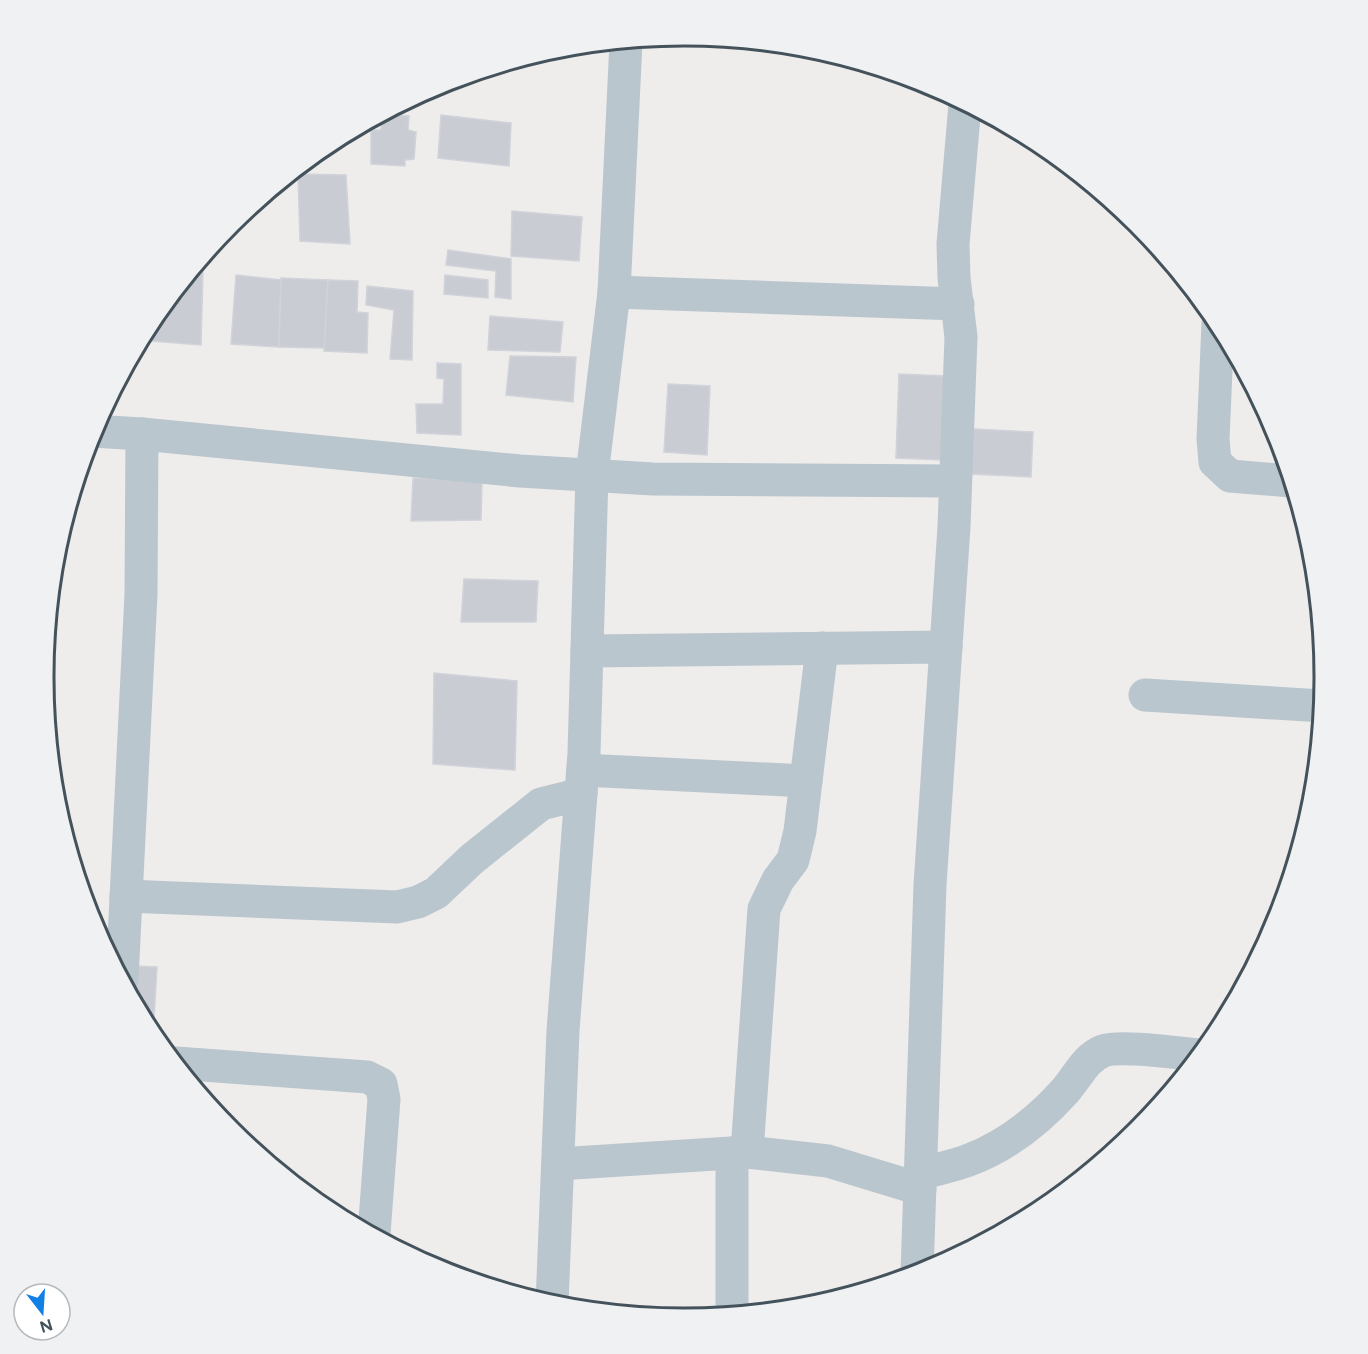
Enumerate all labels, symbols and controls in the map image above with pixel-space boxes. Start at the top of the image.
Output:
north arrow [12,1282,72,1342]
text: N [38,1315,55,1337]

